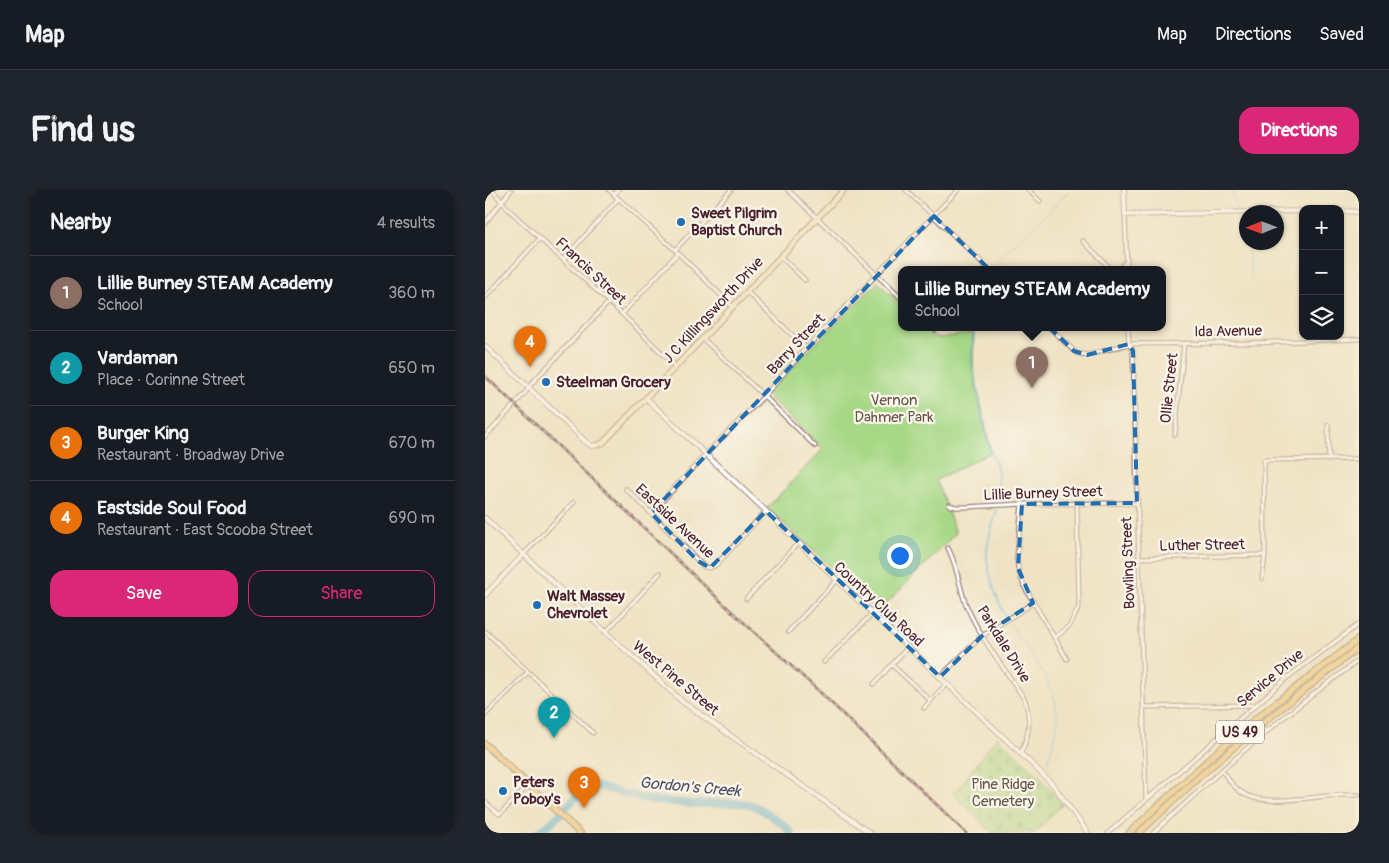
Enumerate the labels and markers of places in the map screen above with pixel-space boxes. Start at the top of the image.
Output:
place label: Sweet Pilgrim Baptist Church [691,204,782,240]
marker: Sweet Pilgrim Baptist Church [675,216,687,228]
pin: 4 [514,326,546,367]
pin: 1 [1016,347,1048,388]
place label: Steelman Grocery [556,373,671,392]
marker: Steelman Grocery [540,376,552,388]
place label: Walt Massey Chevrolet [547,587,625,623]
marker: Walt Massey Chevrolet [531,599,543,611]
pin: 2 [538,697,570,738]
pin: 3 [568,767,600,808]
place label: Peters Poboy's [513,773,561,809]
marker: Peters Poboy's [497,785,509,797]

